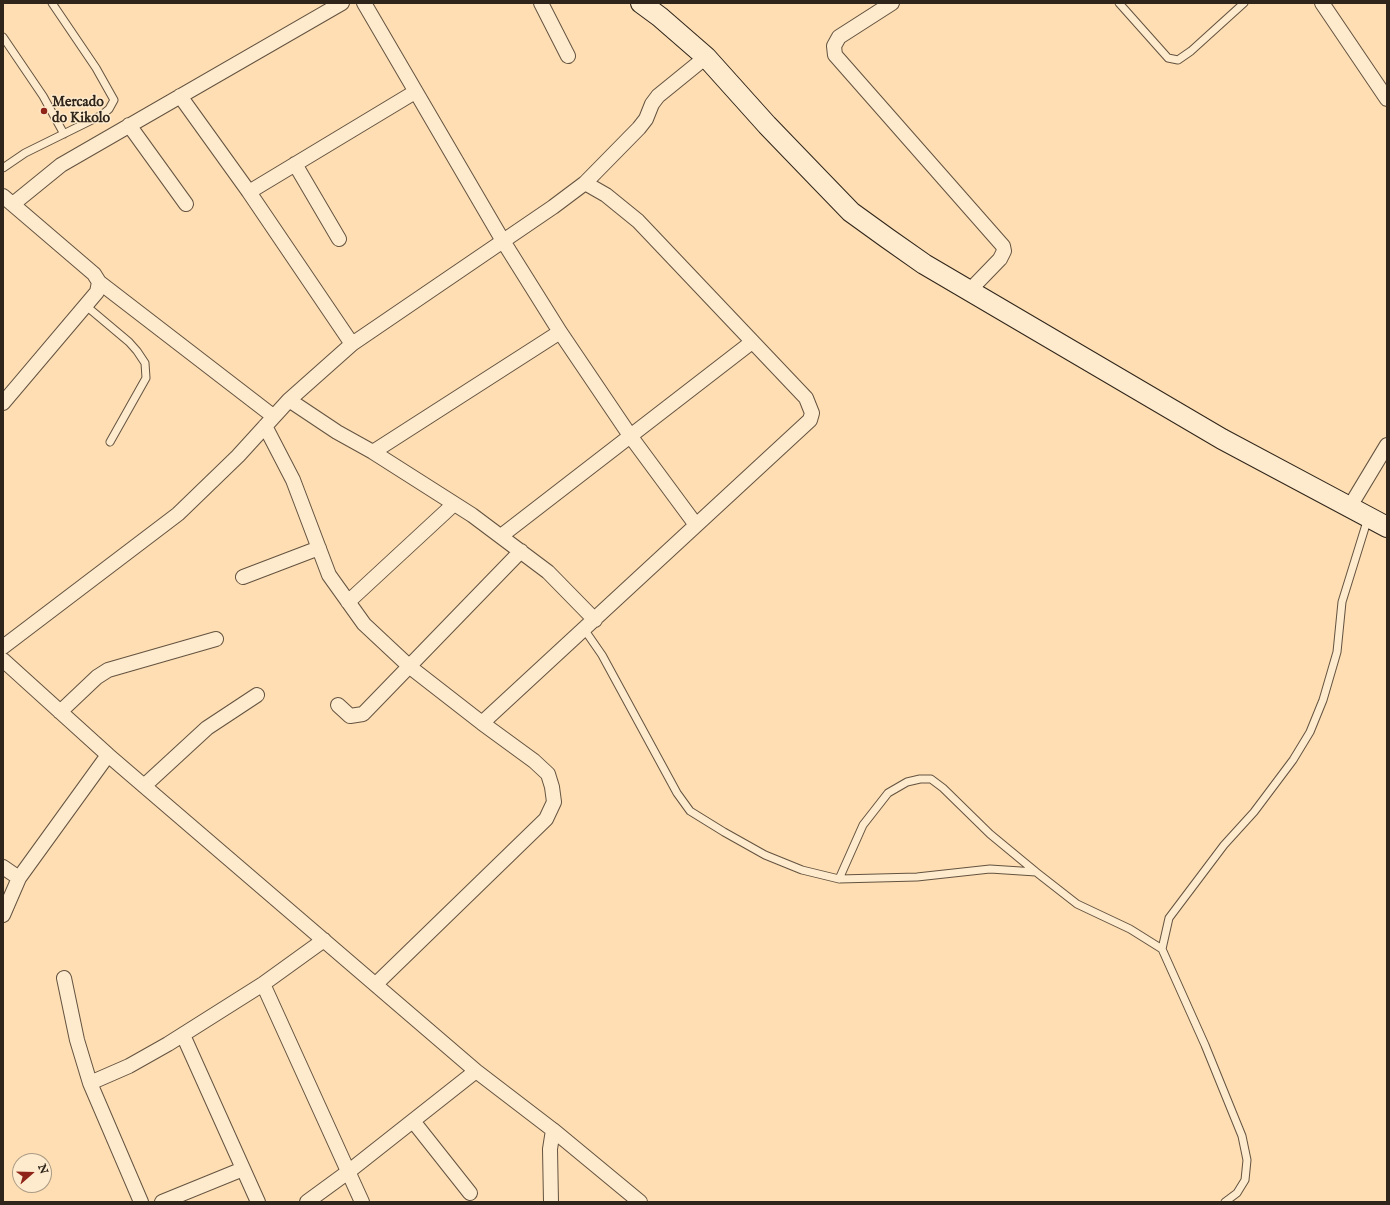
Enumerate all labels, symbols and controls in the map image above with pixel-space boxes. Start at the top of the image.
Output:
place label: Mercado do Kikolo [52,95,110,128]
marker: Mercado do Kikolo [39,106,49,116]
north arrow [12,1153,52,1193]
text: N [34,1162,51,1176]

